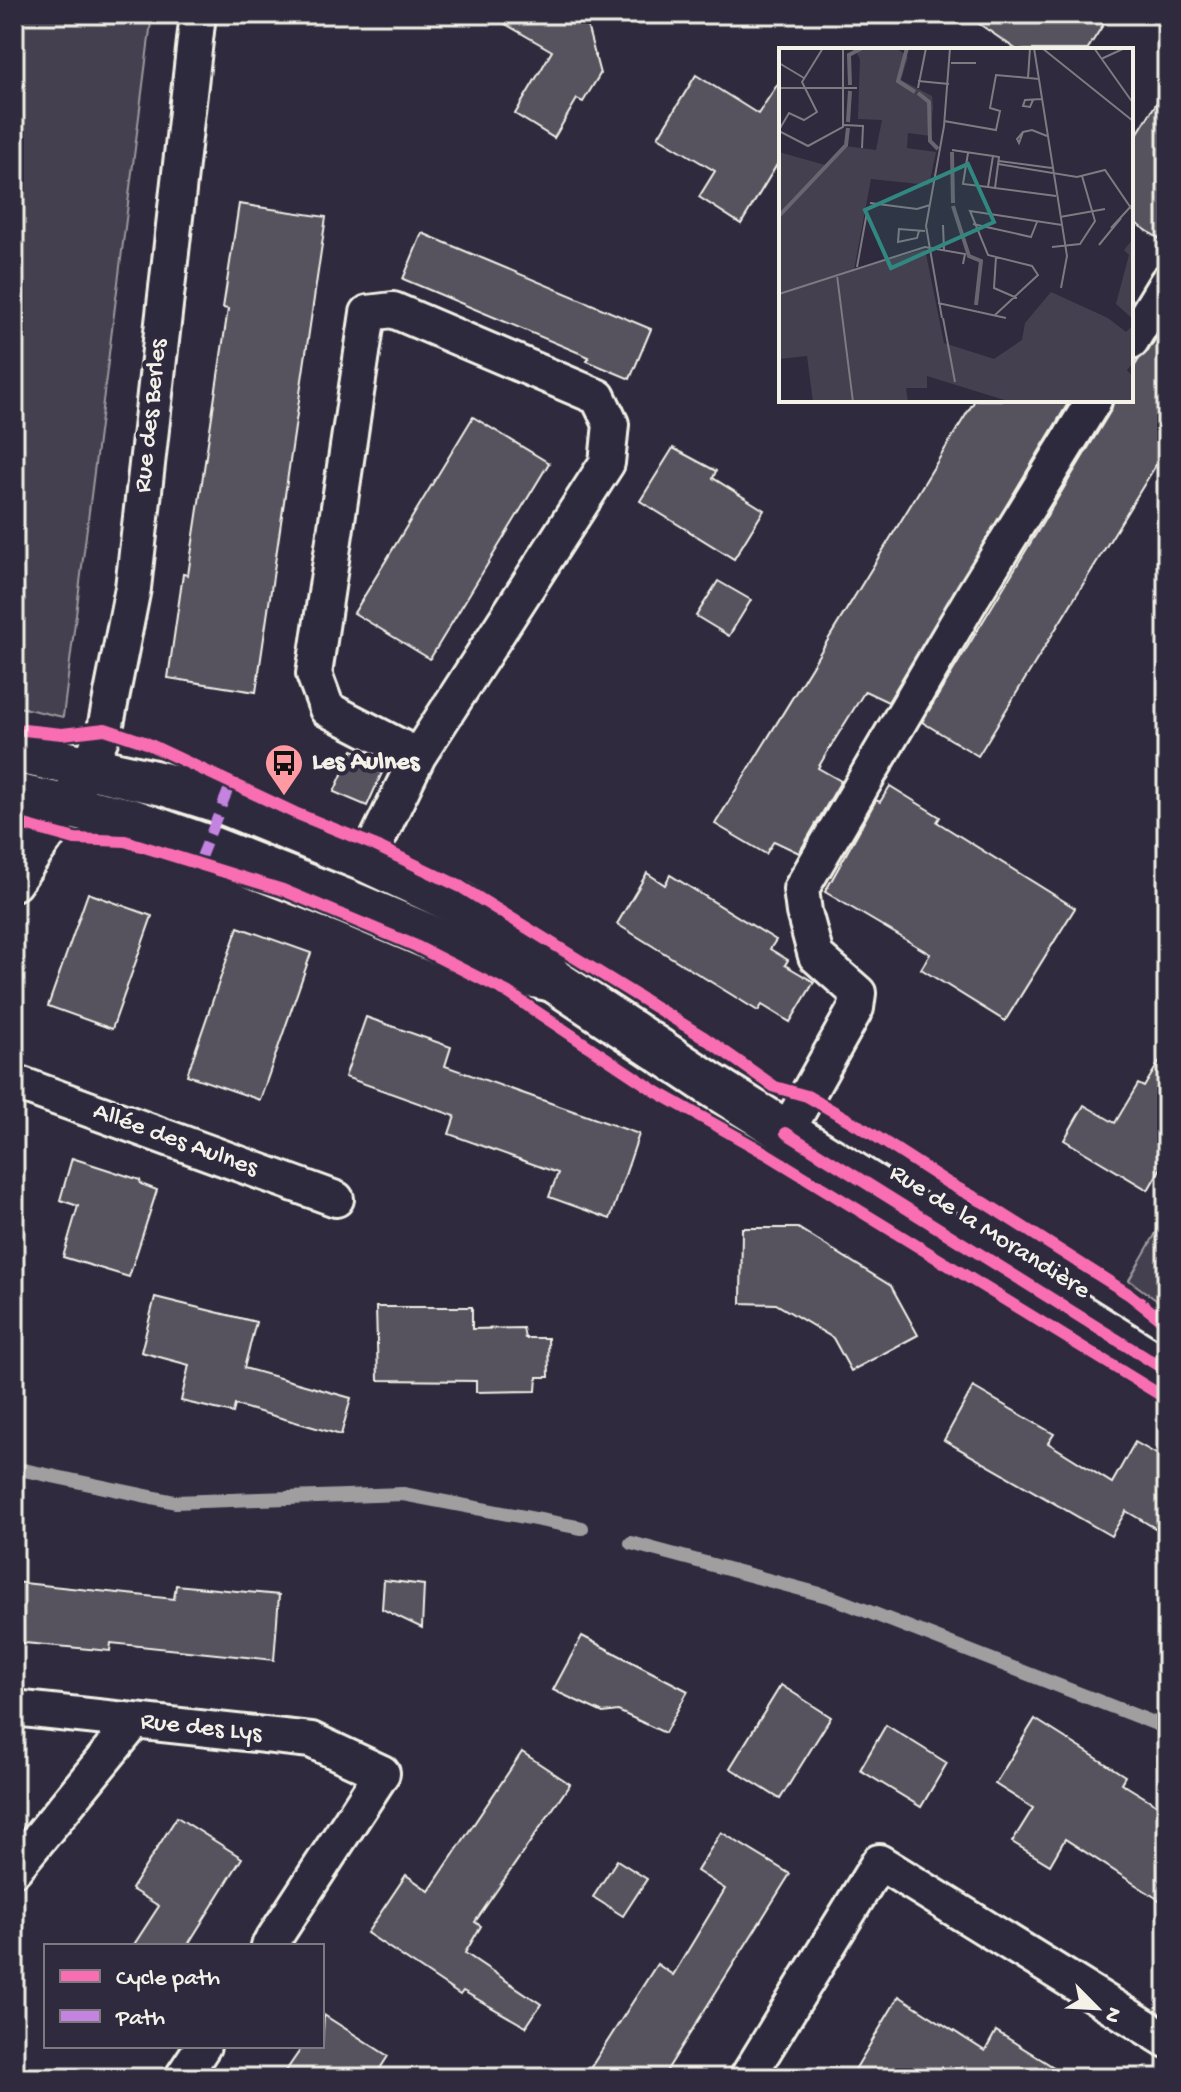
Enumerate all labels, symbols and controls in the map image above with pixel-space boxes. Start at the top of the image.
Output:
inset map [779,48,1133,402]
street label: Rue des Berles [129,336,176,494]
bus stop icon: Les Aulnes [263,742,305,797]
place label: Les Aulnes [312,748,421,779]
street label: Allée des Aulnes [89,1097,263,1186]
street label: Rue de la Morandière [883,1159,1096,1308]
street label: Rue des Lys [139,1707,265,1751]
legend [44,1944,324,2048]
text: Cycle path [116,1965,220,1994]
north arrow [1057,1968,1137,2048]
text: N [1097,2003,1126,2026]
text: Path [115,2005,165,2034]

